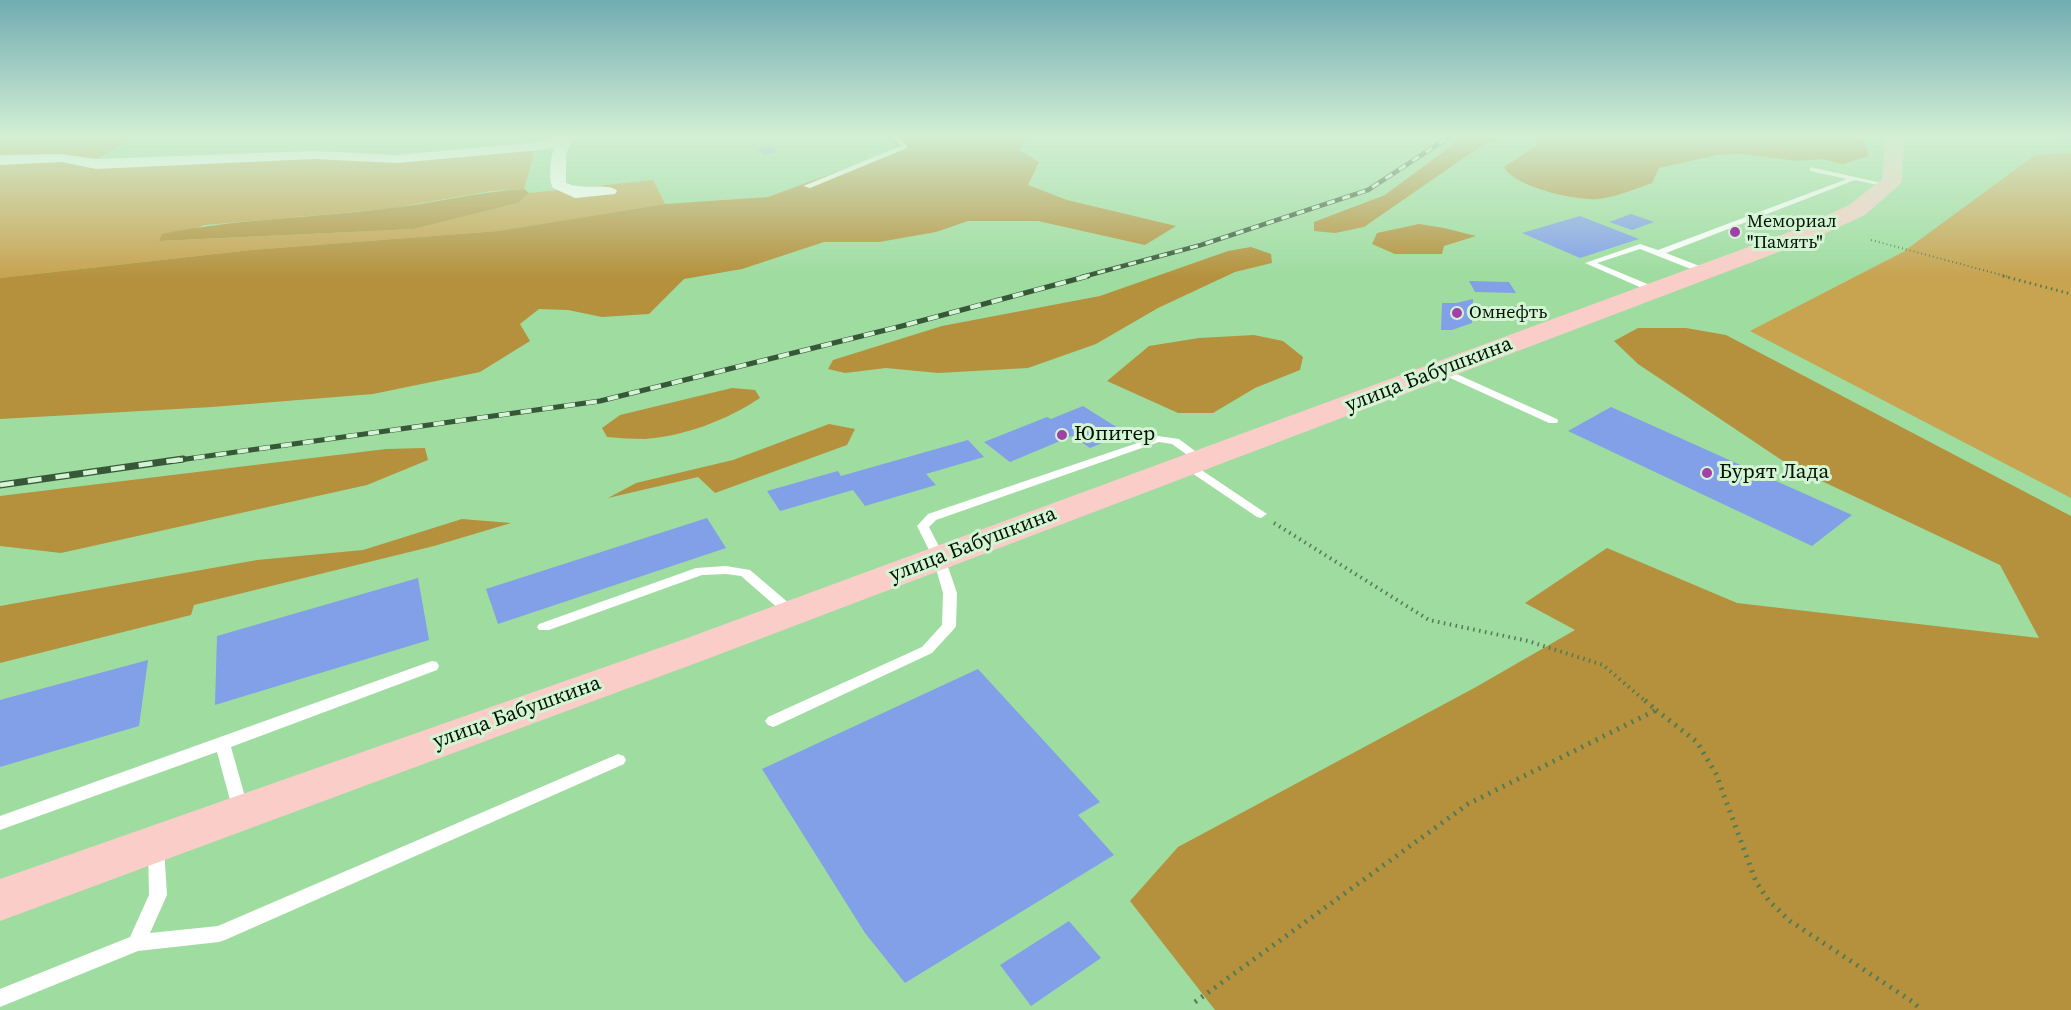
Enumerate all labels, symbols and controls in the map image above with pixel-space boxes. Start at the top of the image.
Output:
place label: Мемориал "Память" [1747,211,1837,254]
marker: Мемориал "Память" [1728,225,1742,239]
place label: Омнефть [1469,302,1547,324]
marker: Омнефть [1450,306,1464,320]
street label: улица Бабушкина [1342,332,1516,418]
place label: Юпитер [1074,422,1155,448]
marker: Юпитер [1055,428,1069,442]
place label: Бурят Лада [1719,460,1829,486]
marker: Бурят Лада [1700,466,1714,480]
street label: улица Бабушкина [886,502,1060,588]
street label: улица Бабушкина [430,671,604,755]

